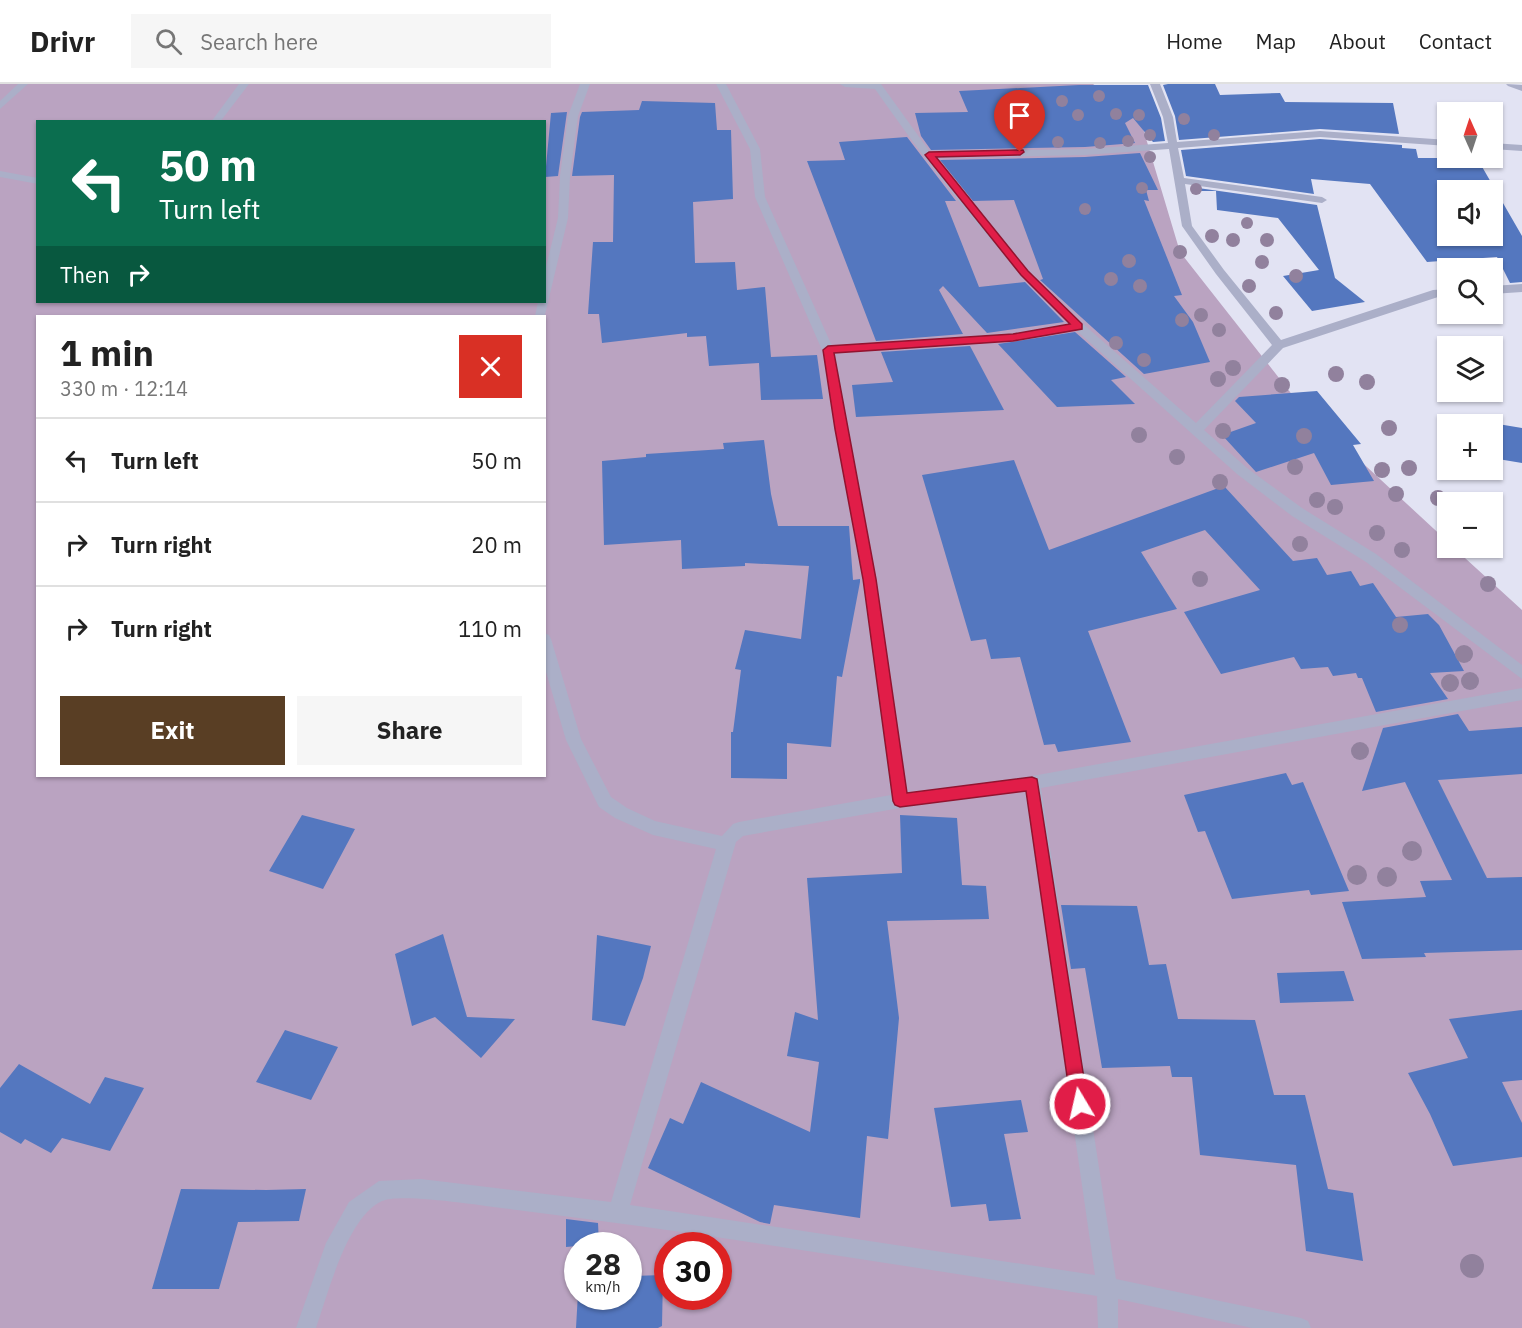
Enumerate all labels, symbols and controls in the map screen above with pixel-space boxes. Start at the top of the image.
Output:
search box [131,14,551,68]
text: Drivr [30,23,95,60]
icon: search [152,25,185,58]
text: Search here [200,27,318,56]
text: Home [1166,27,1223,55]
text: Map [1256,27,1296,55]
text: About [1329,27,1386,55]
text: Contact [1419,27,1492,55]
pin [994,90,1045,152]
icon: arrive [1003,99,1036,132]
north arrow [1437,102,1503,168]
map controls [1437,102,1503,558]
text: 50 m [159,138,257,193]
icon: left [60,144,138,222]
button: sound [1437,180,1503,246]
text: Turn left [159,191,260,226]
icon: right [122,258,155,291]
button: search [1437,258,1503,324]
text: Then [60,260,110,289]
text: 1 min [60,329,154,376]
button: close [459,335,522,398]
button: layers [1437,336,1503,402]
text: 330 m · 12:14 [60,375,188,402]
button: + [1437,414,1503,480]
icon: left [60,444,93,477]
text: Turn left [111,446,199,475]
text: 50 m [471,446,522,475]
button: − [1437,492,1503,558]
icon: right [60,528,93,561]
text: Turn right [111,530,212,559]
text: 20 m [471,530,522,559]
icon: right [60,612,93,645]
text: Turn right [111,614,212,643]
text: 110 m [458,614,522,643]
button: Exit [60,696,285,765]
button: Share [297,696,522,765]
position arrow [1048,1072,1112,1136]
speed limit sign: 30 [654,1232,732,1310]
text: 28 [585,1244,621,1283]
text: km/h [585,1277,621,1296]

